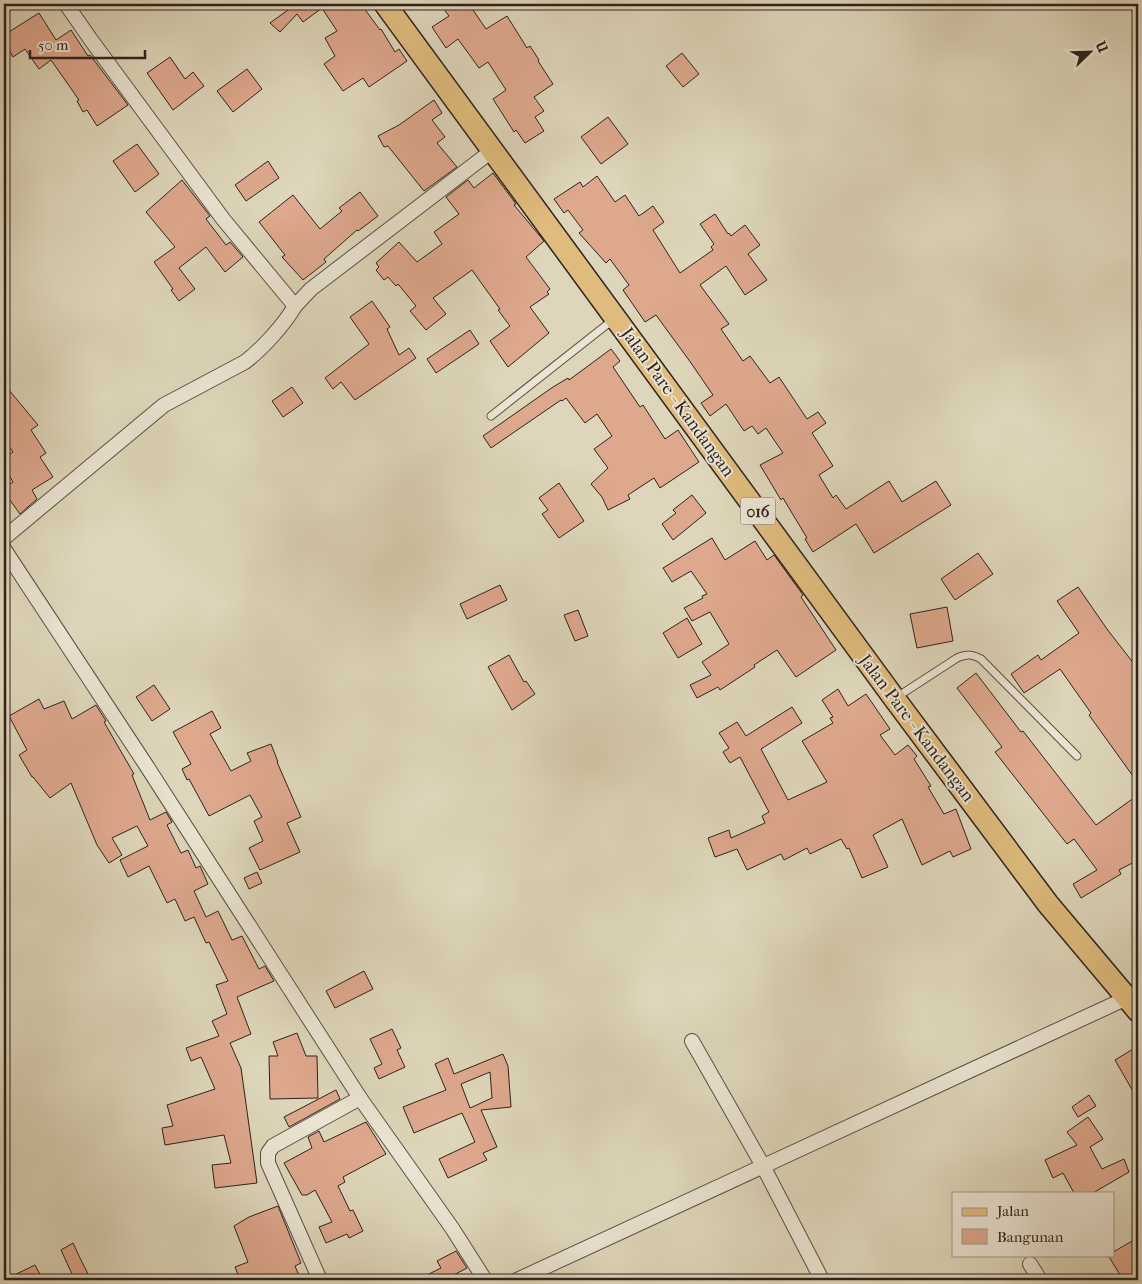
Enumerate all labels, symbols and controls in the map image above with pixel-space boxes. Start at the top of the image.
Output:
scale bar [30,28,145,60]
north arrow [1064,28,1114,78]
text: 50 m [38,36,69,54]
text: U [1091,38,1112,56]
street label: Jalan Pare - Kandangan [615,322,739,481]
road number: 016 [740,498,776,524]
street label: Jalan Pare - Kandangan [853,649,979,807]
legend [952,1192,1114,1256]
text: Jalan [996,1202,1029,1220]
text: Bangunan [997,1228,1064,1246]

